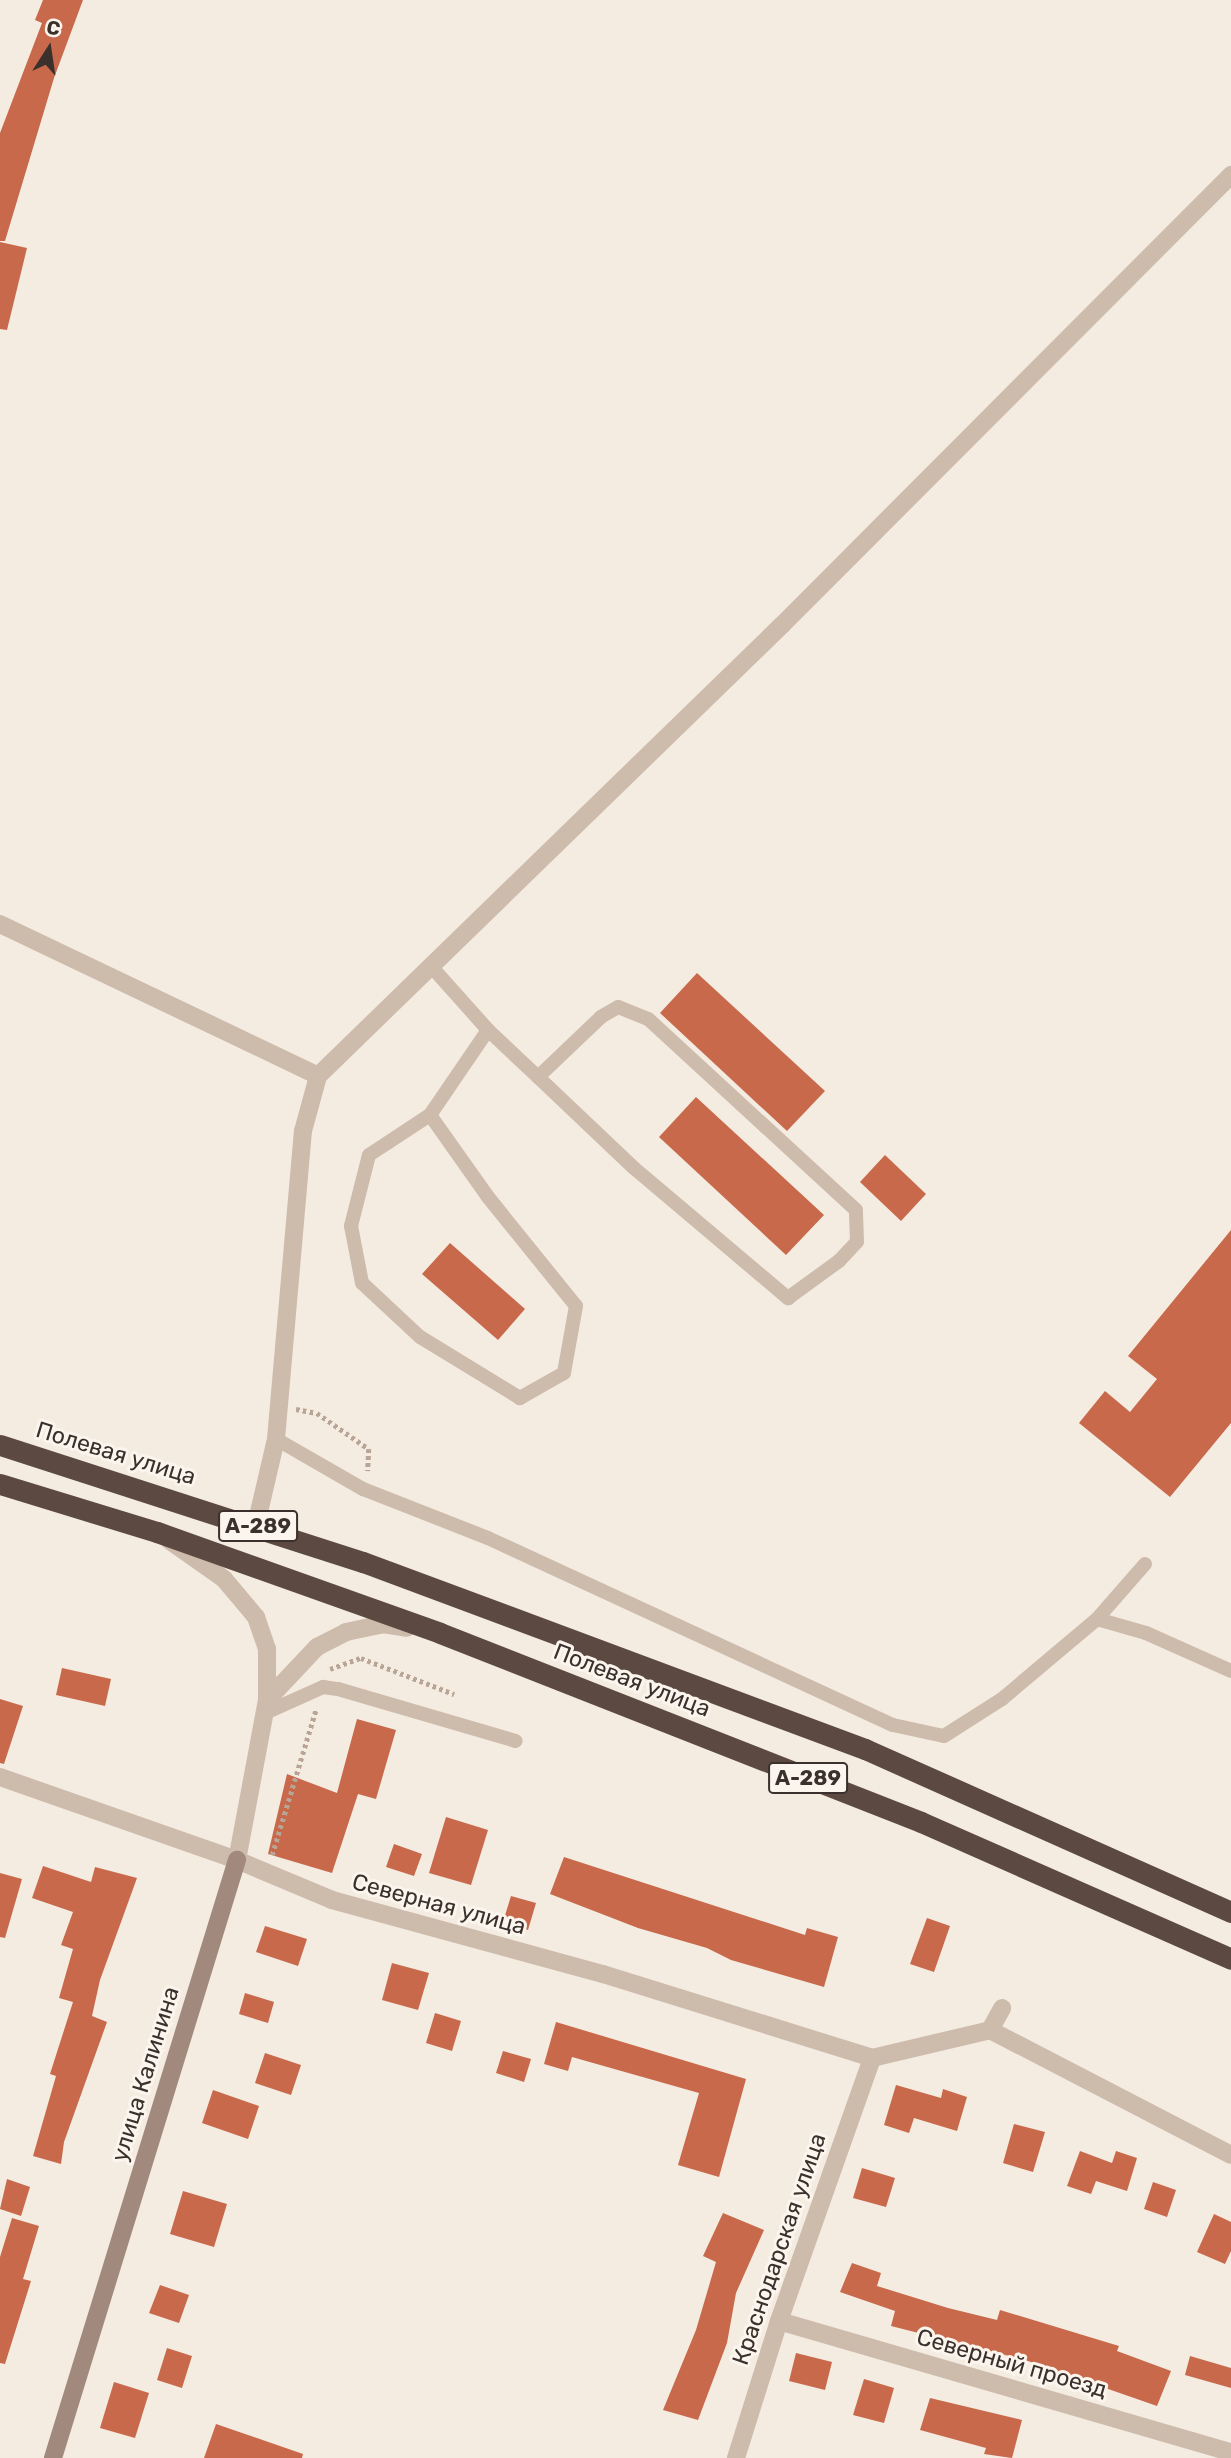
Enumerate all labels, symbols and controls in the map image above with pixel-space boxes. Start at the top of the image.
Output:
north arrow [14,14,84,84]
text: С [45,15,62,41]
street label: Полевая улица [33,1416,199,1490]
road number: А-289 [218,1508,298,1544]
street label: Полевая улица [550,1637,714,1723]
road number: А-289 [768,1760,848,1796]
street label: Северная улица [349,1868,529,1940]
street label: улица Калинина [105,1983,185,2165]
street label: Краснодарская улица [726,2129,832,2369]
street label: Северный проезд [914,2323,1110,2403]

